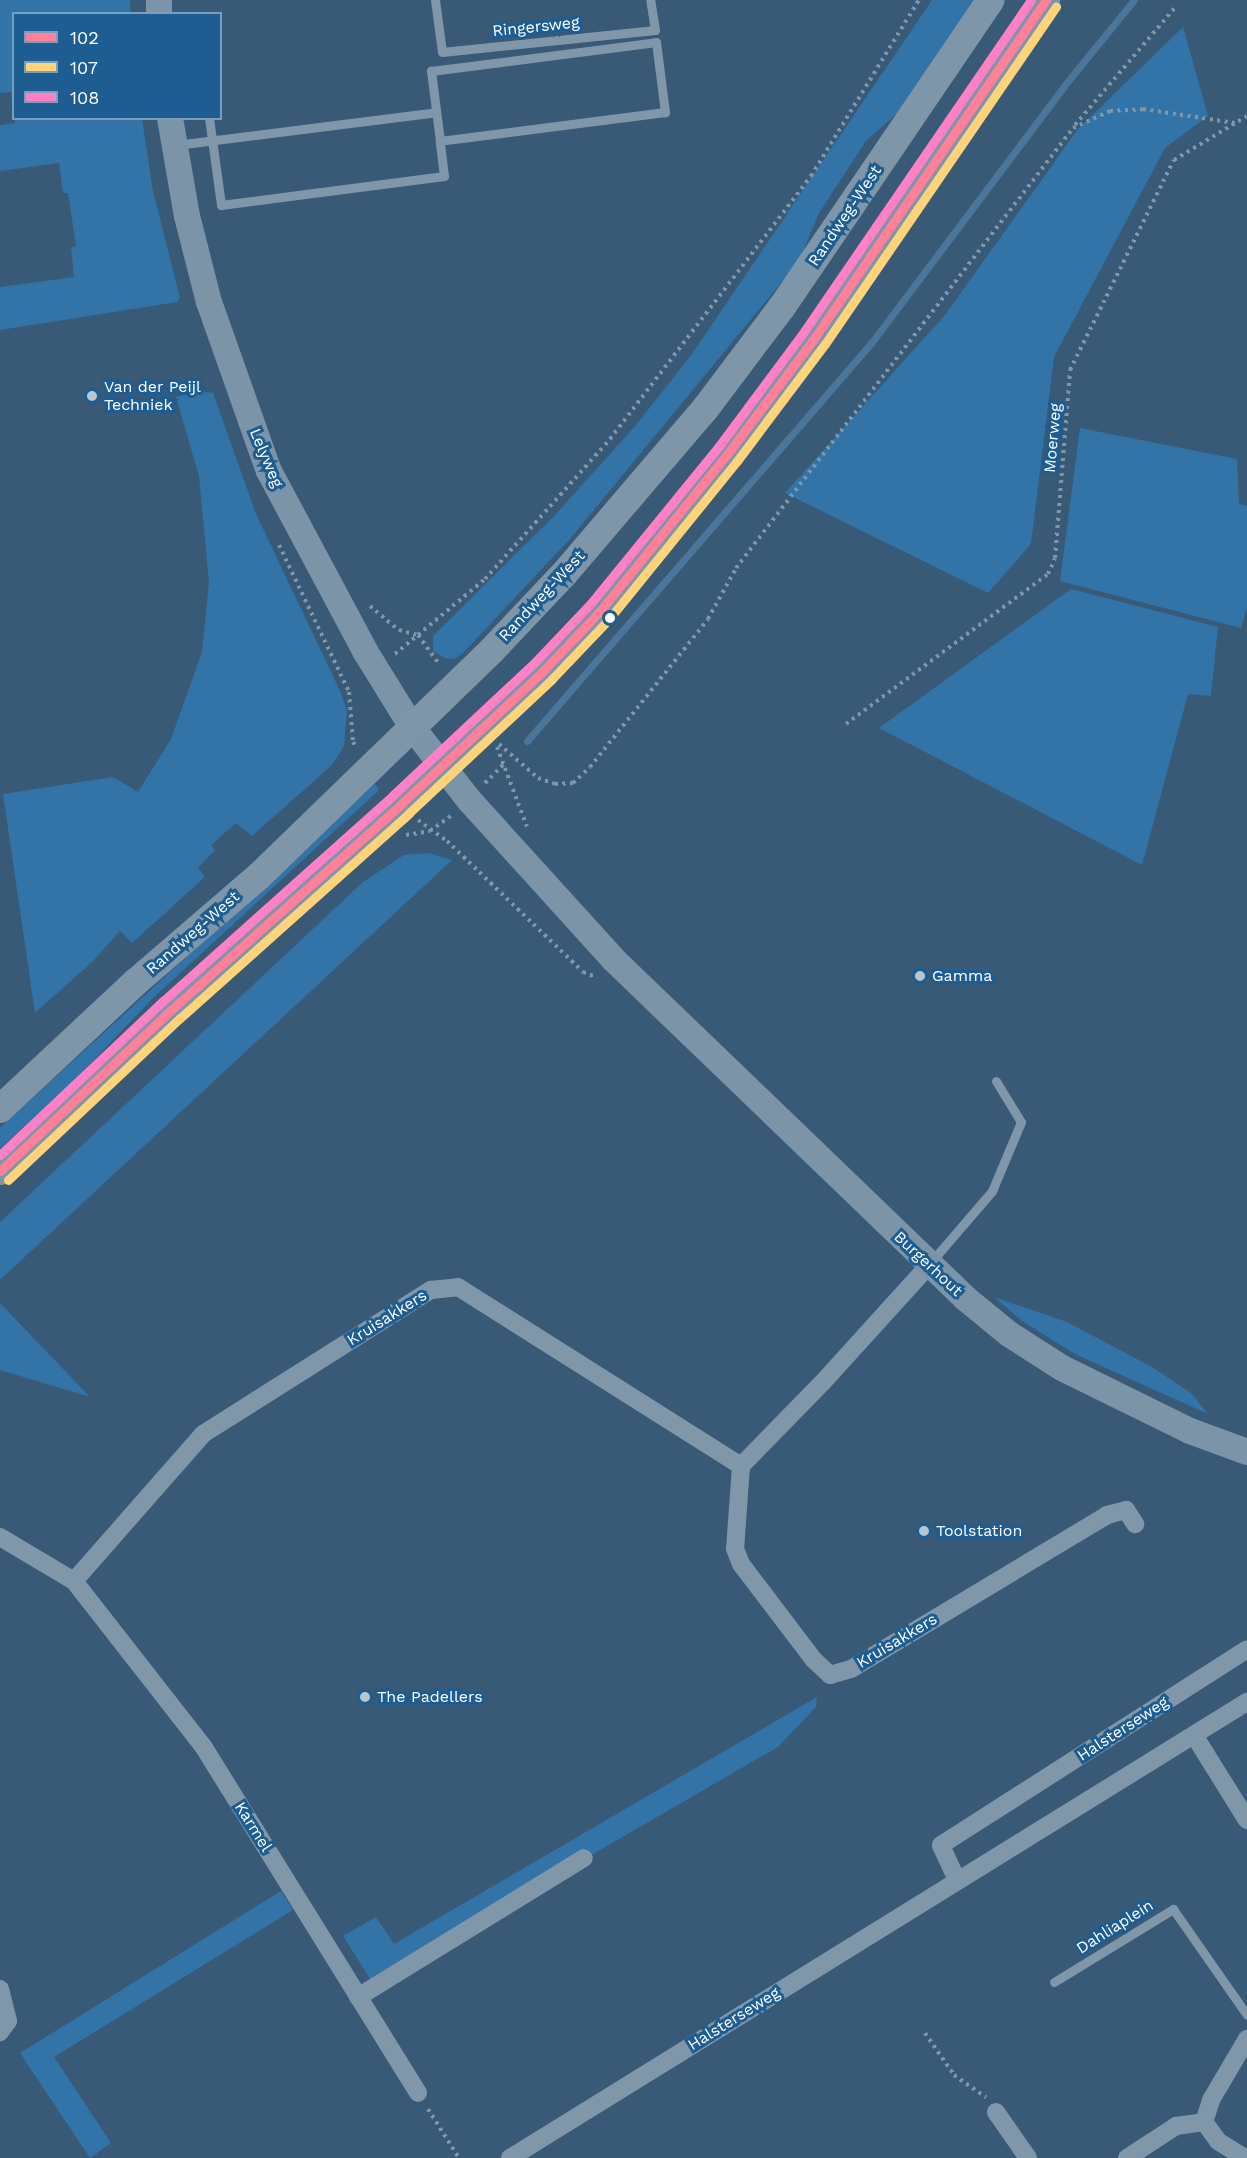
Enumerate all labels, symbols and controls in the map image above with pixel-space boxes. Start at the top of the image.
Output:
legend [12,12,222,120]
street label: Ringersweg [492,13,580,41]
text: 102 [70,27,99,48]
text: 107 [70,57,98,78]
text: 108 [70,87,99,108]
street label: Randweg-West [804,162,886,270]
place label: Van der Peijl Techniek [104,377,201,415]
marker: Van der Peijl Techniek [85,389,99,403]
street label: Moerweg [1040,402,1066,474]
street label: Lelyweg [245,426,287,490]
street label: Randweg-West [495,547,589,645]
unlabelled marker [604,612,616,624]
street label: Randweg-West [142,887,244,979]
place label: Gamma [932,966,992,986]
marker: Gamma [913,969,927,983]
street label: Burgerhout [890,1227,966,1301]
street label: Kruisakkers [344,1286,430,1350]
place label: Toolstation [936,1521,1022,1541]
marker: Toolstation [917,1524,931,1538]
street label: Kruisakkers [853,1610,941,1672]
place label: The Padellers [377,1687,483,1707]
marker: The Padellers [358,1690,372,1704]
street label: Halsterseweg [1074,1692,1172,1766]
street label: Karmel [230,1798,276,1856]
street label: Dahliaplein [1073,1896,1157,1958]
street label: Halsterseweg [685,1983,783,2055]

